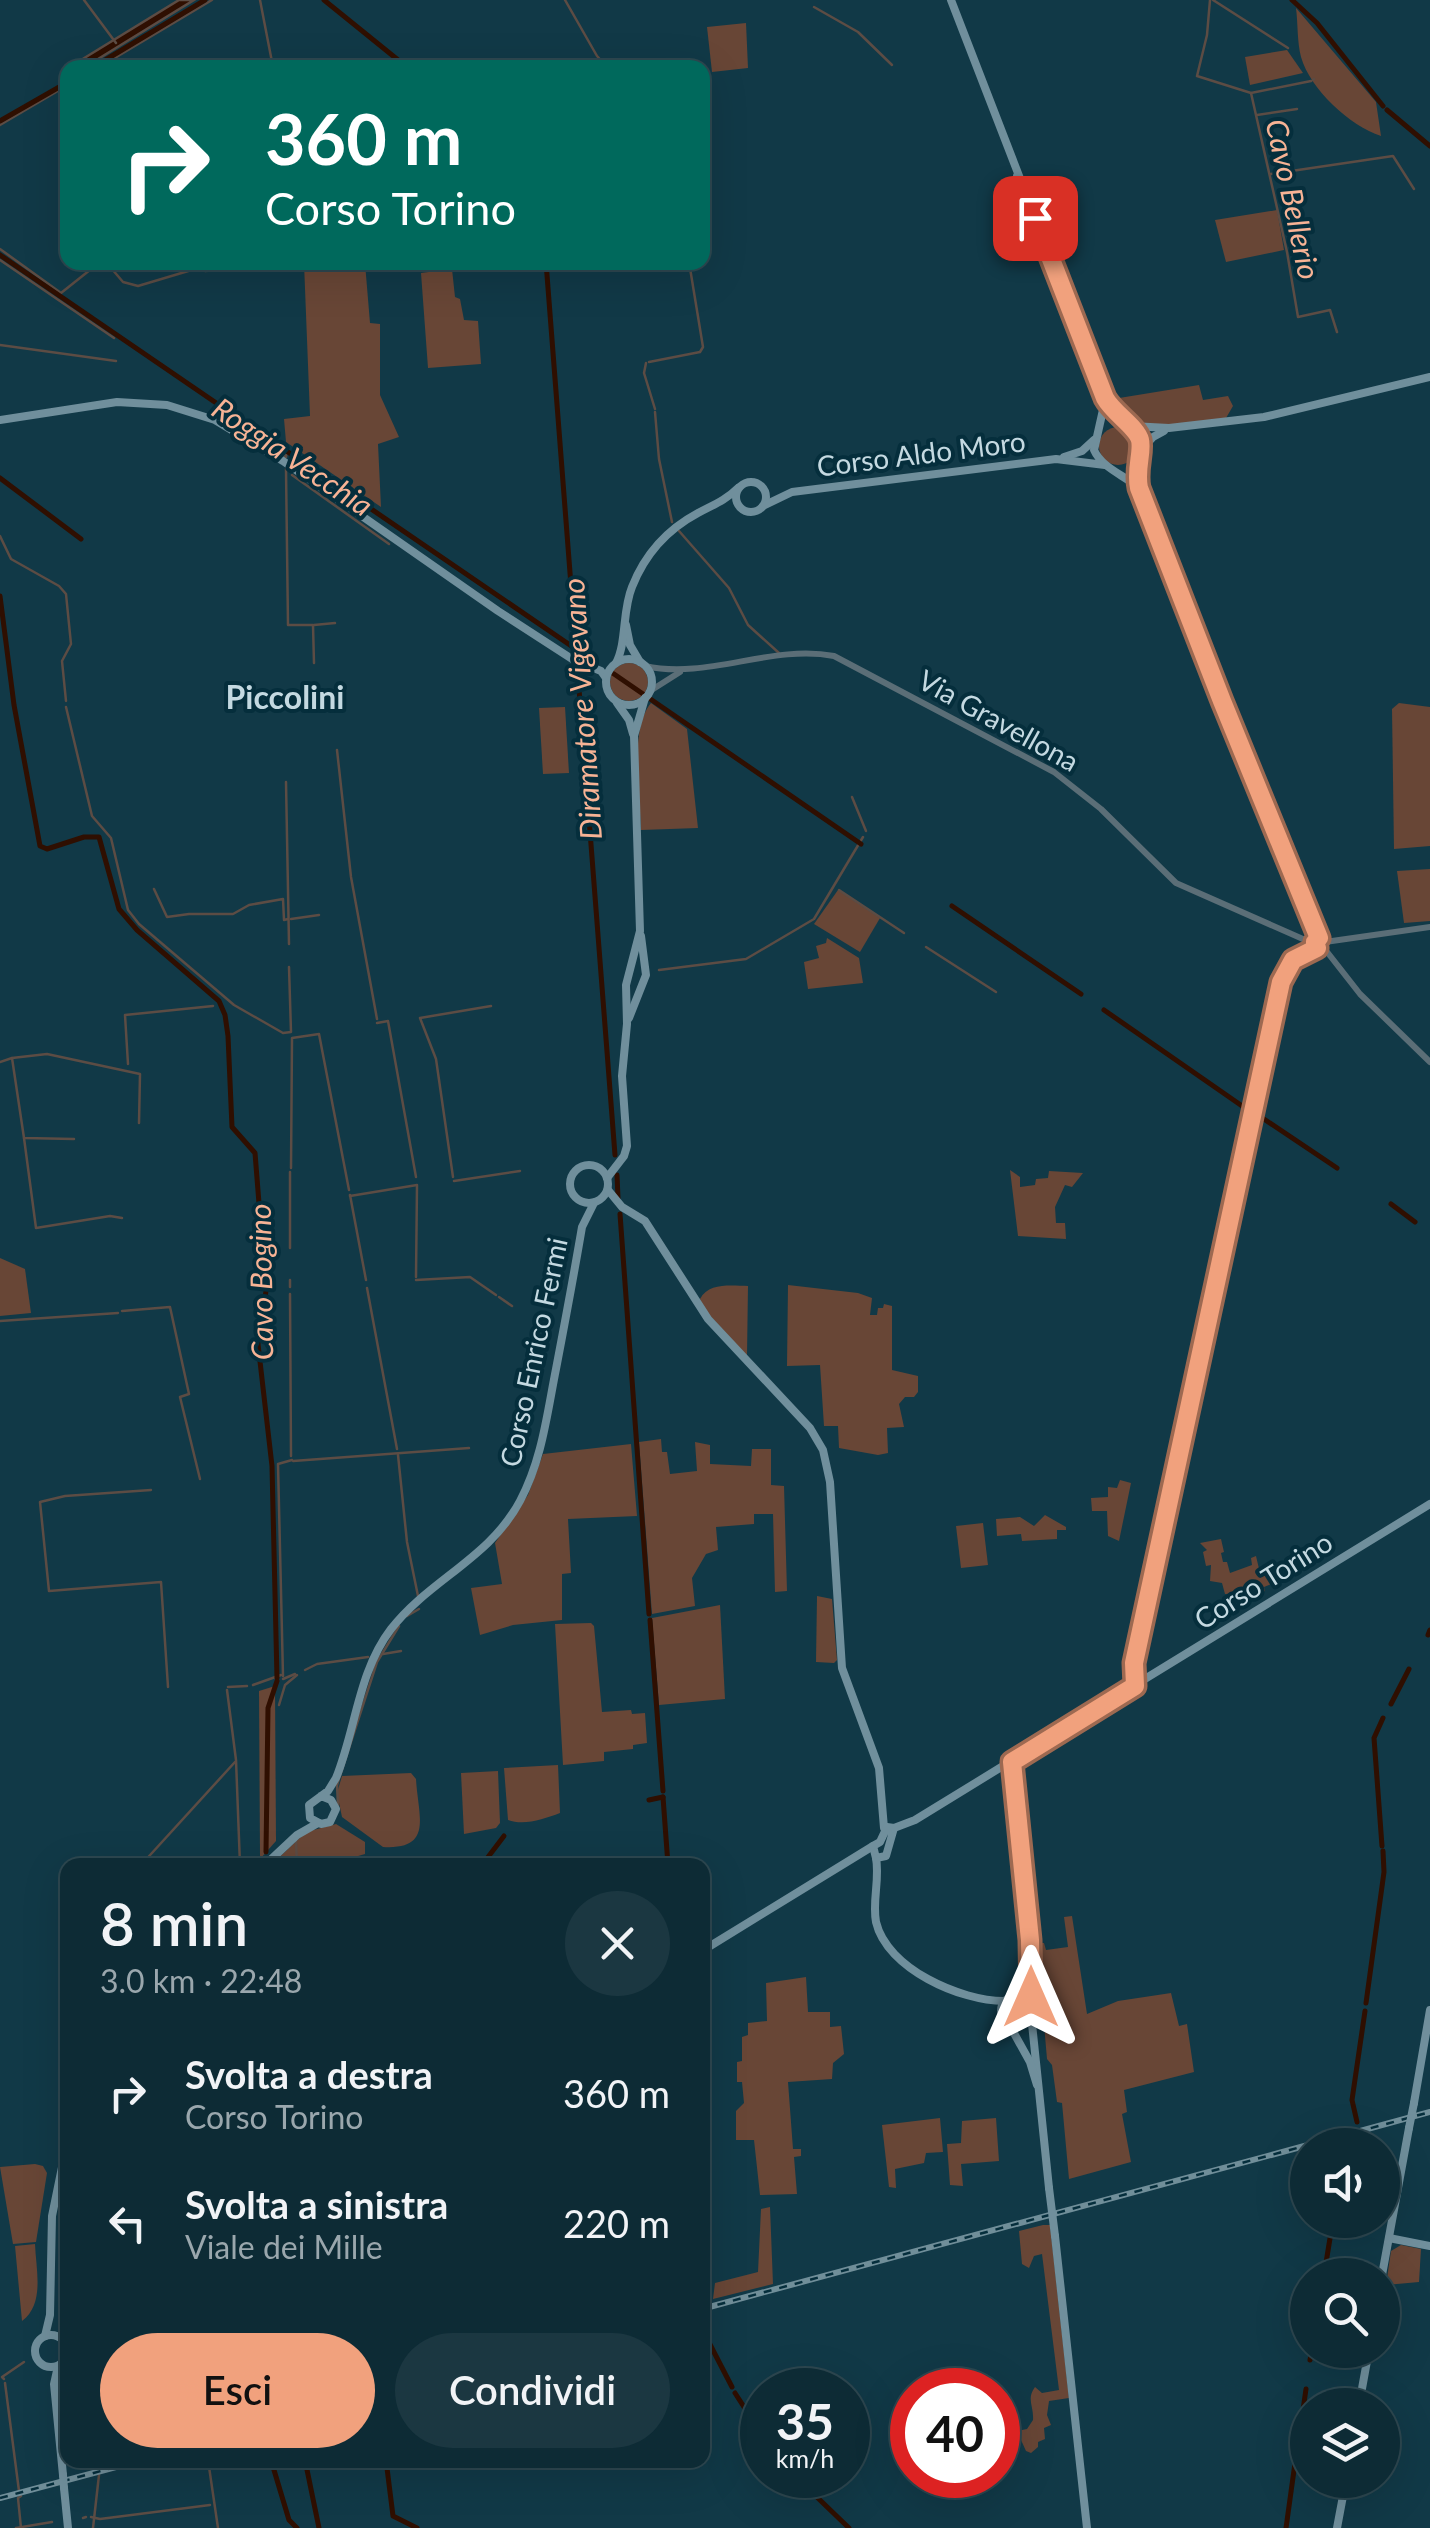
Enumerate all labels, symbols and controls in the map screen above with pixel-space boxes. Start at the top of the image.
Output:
text: 360 m [265,96,462,180]
icon: right [100,100,230,230]
water label: Cavo Bellerio [1259,115,1329,283]
pin [993,176,1078,261]
text: Corso Torino [265,181,516,235]
icon: arrive [1008,191,1063,246]
water label: Roggia Vecchia [206,389,380,523]
street label: Corso Aldo Moro [815,423,1027,483]
water label: Diramatore Vigevano [554,577,608,841]
street label: Via Gravellona [913,662,1085,778]
district label: Piccolini [226,677,344,716]
water label: Cavo Bogino [241,1203,279,1361]
street label: Corso Enrico Fermi [492,1234,574,1470]
street label: Corso Torino [1188,1524,1338,1636]
text: 8 min [100,1887,248,1959]
button: close [565,1891,670,1996]
position arrow [979,1945,1083,2049]
text: 3.0 km · 22:48 [100,1961,302,2000]
text: Svolta a destra [185,2051,433,2097]
icon: right [100,2066,155,2121]
text: 360 m [563,2070,670,2116]
text: Corso Torino [185,2097,363,2136]
map controls [1290,2128,1400,2498]
button: sound [1290,2128,1400,2238]
text: Svolta a sinistra [185,2181,448,2227]
icon: left [100,2196,155,2251]
text: 220 m [563,2200,670,2246]
text: Viale dei Mille [185,2227,383,2266]
button: search [1290,2258,1400,2368]
button: Esci [100,2333,375,2448]
button: Condividi [395,2333,670,2448]
speed limit sign: 40 [890,2368,1020,2498]
button: layers [1290,2388,1400,2498]
text: 35 [776,2391,834,2451]
text: km/h [776,2443,834,2473]

